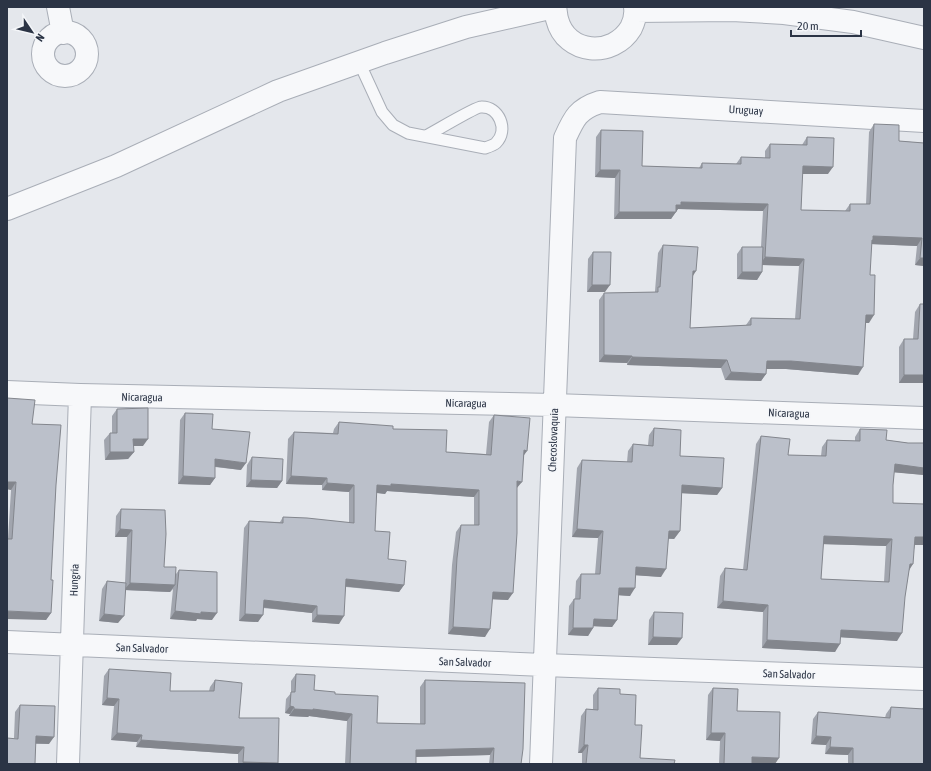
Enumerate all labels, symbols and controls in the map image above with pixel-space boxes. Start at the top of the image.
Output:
north arrow [12,12,52,52]
scale bar [791,12,861,38]
text: 20 m [797,19,819,33]
text: N [33,32,47,44]
street label: Uruguay [728,103,764,117]
street label: Nicaragua [121,391,163,403]
street label: Nicaragua [445,397,487,409]
street label: Nicaragua [768,406,810,420]
street label: Checoslovaquia [546,408,560,472]
street label: Hungria [67,563,81,597]
street label: San Salvador [116,641,169,655]
street label: San Salvador [439,655,492,669]
street label: San Salvador [763,667,816,681]

